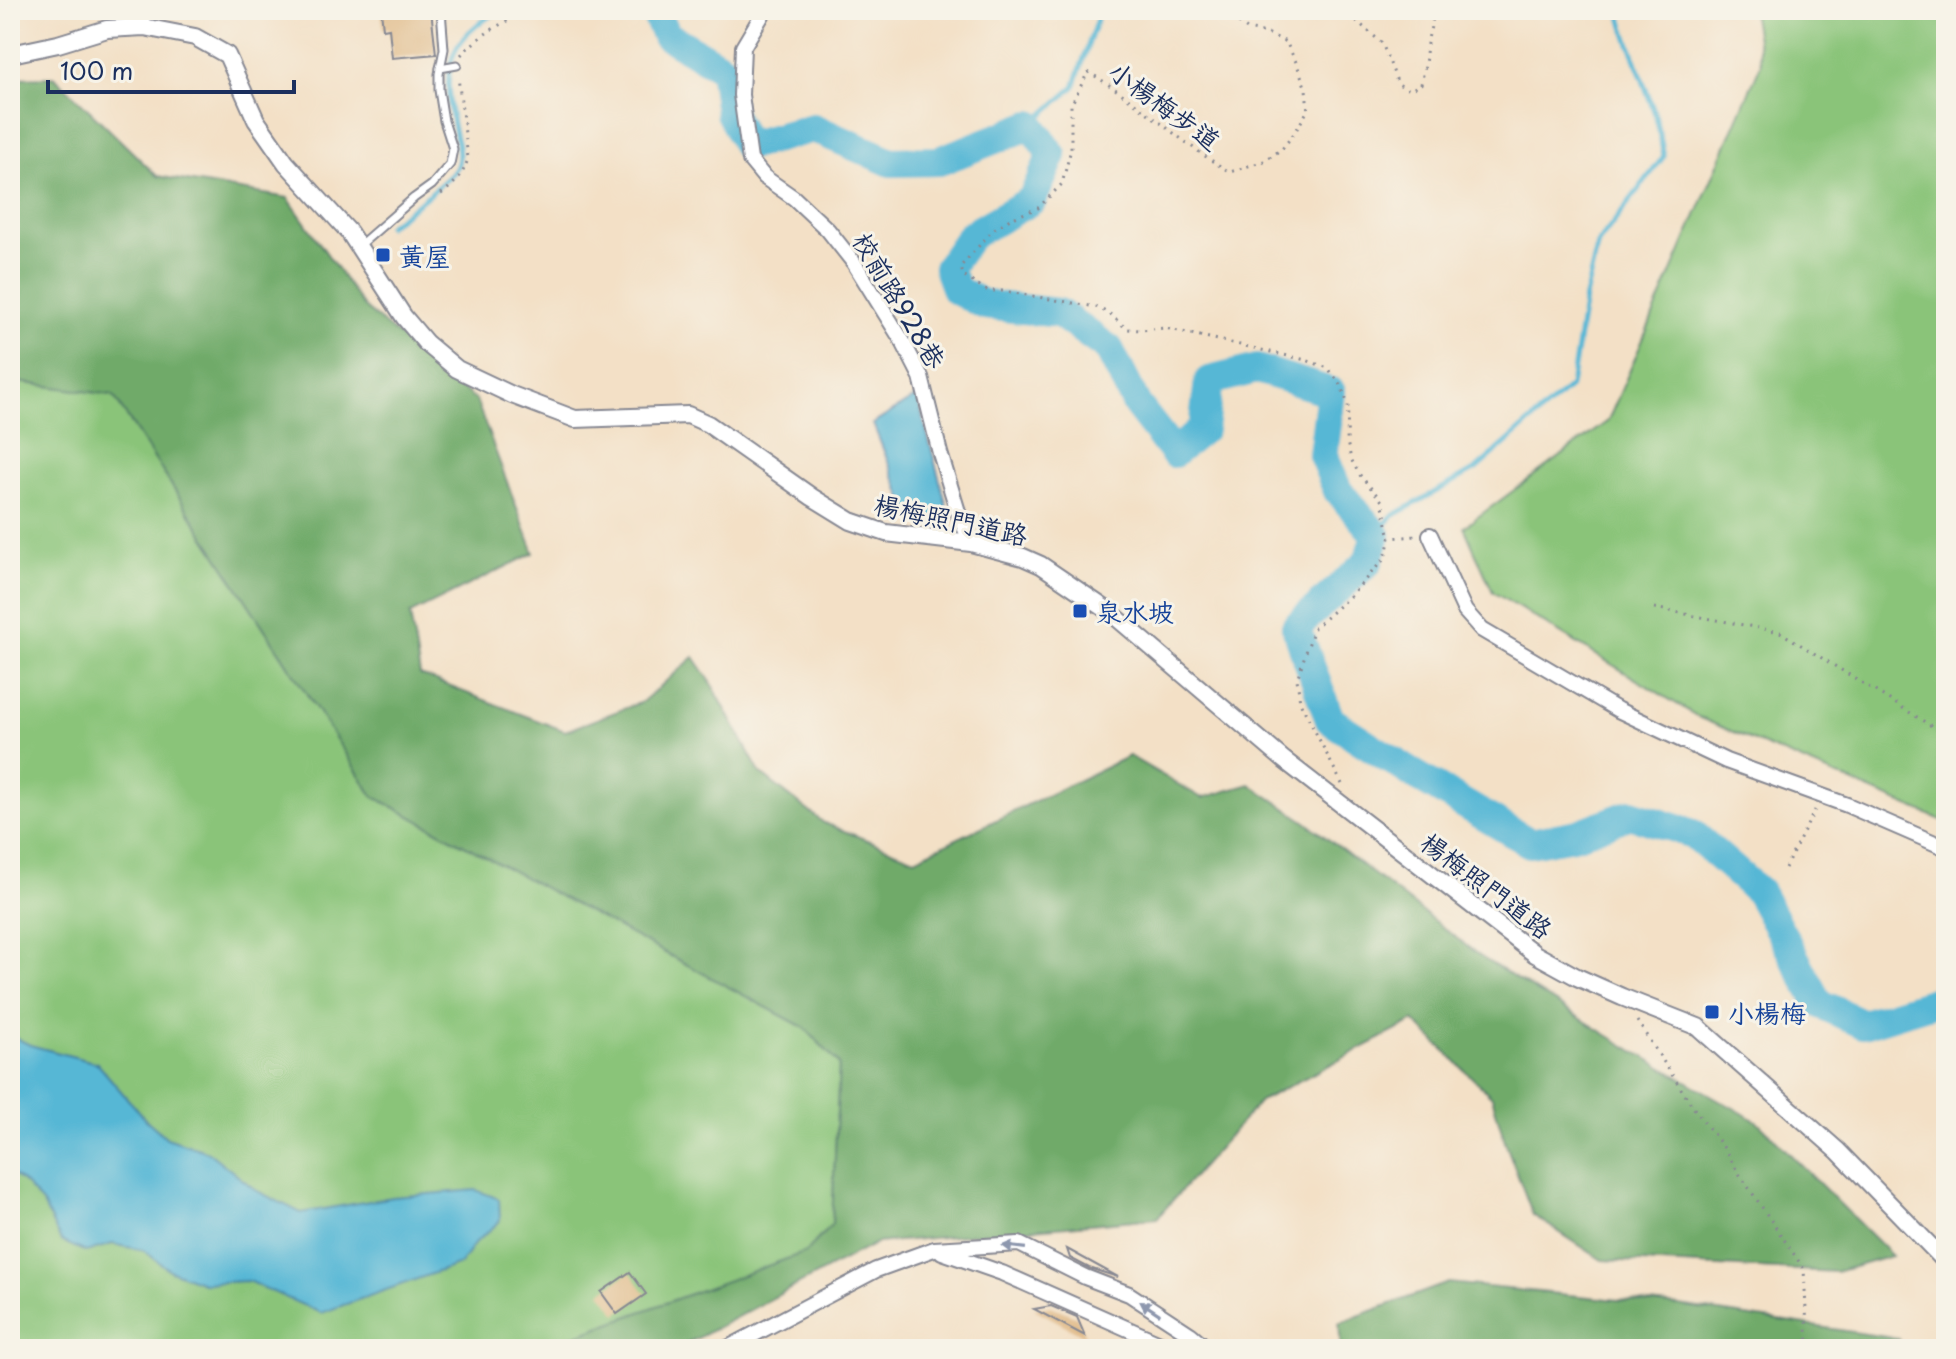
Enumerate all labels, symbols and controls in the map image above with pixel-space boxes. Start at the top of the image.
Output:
scale bar [48,44,294,94]
street label: 小楊梅步道 [1101,51,1229,159]
text: 100 m [60,52,133,88]
street label: 校前路928巷 [844,224,956,376]
place label: 黃屋 [399,236,451,275]
marker: 黃屋 [374,246,392,264]
street label: 楊梅照門道路 [871,484,1031,554]
place label: 泉水坡 [1096,592,1174,631]
marker: 泉水坡 [1071,602,1089,620]
street label: 楊梅照門道路 [1413,822,1561,948]
place label: 小楊梅 [1728,993,1806,1032]
marker: 小楊梅 [1703,1003,1721,1021]
one-way arrow [1002,1240,1027,1253]
one-way arrow [1139,1300,1160,1315]

